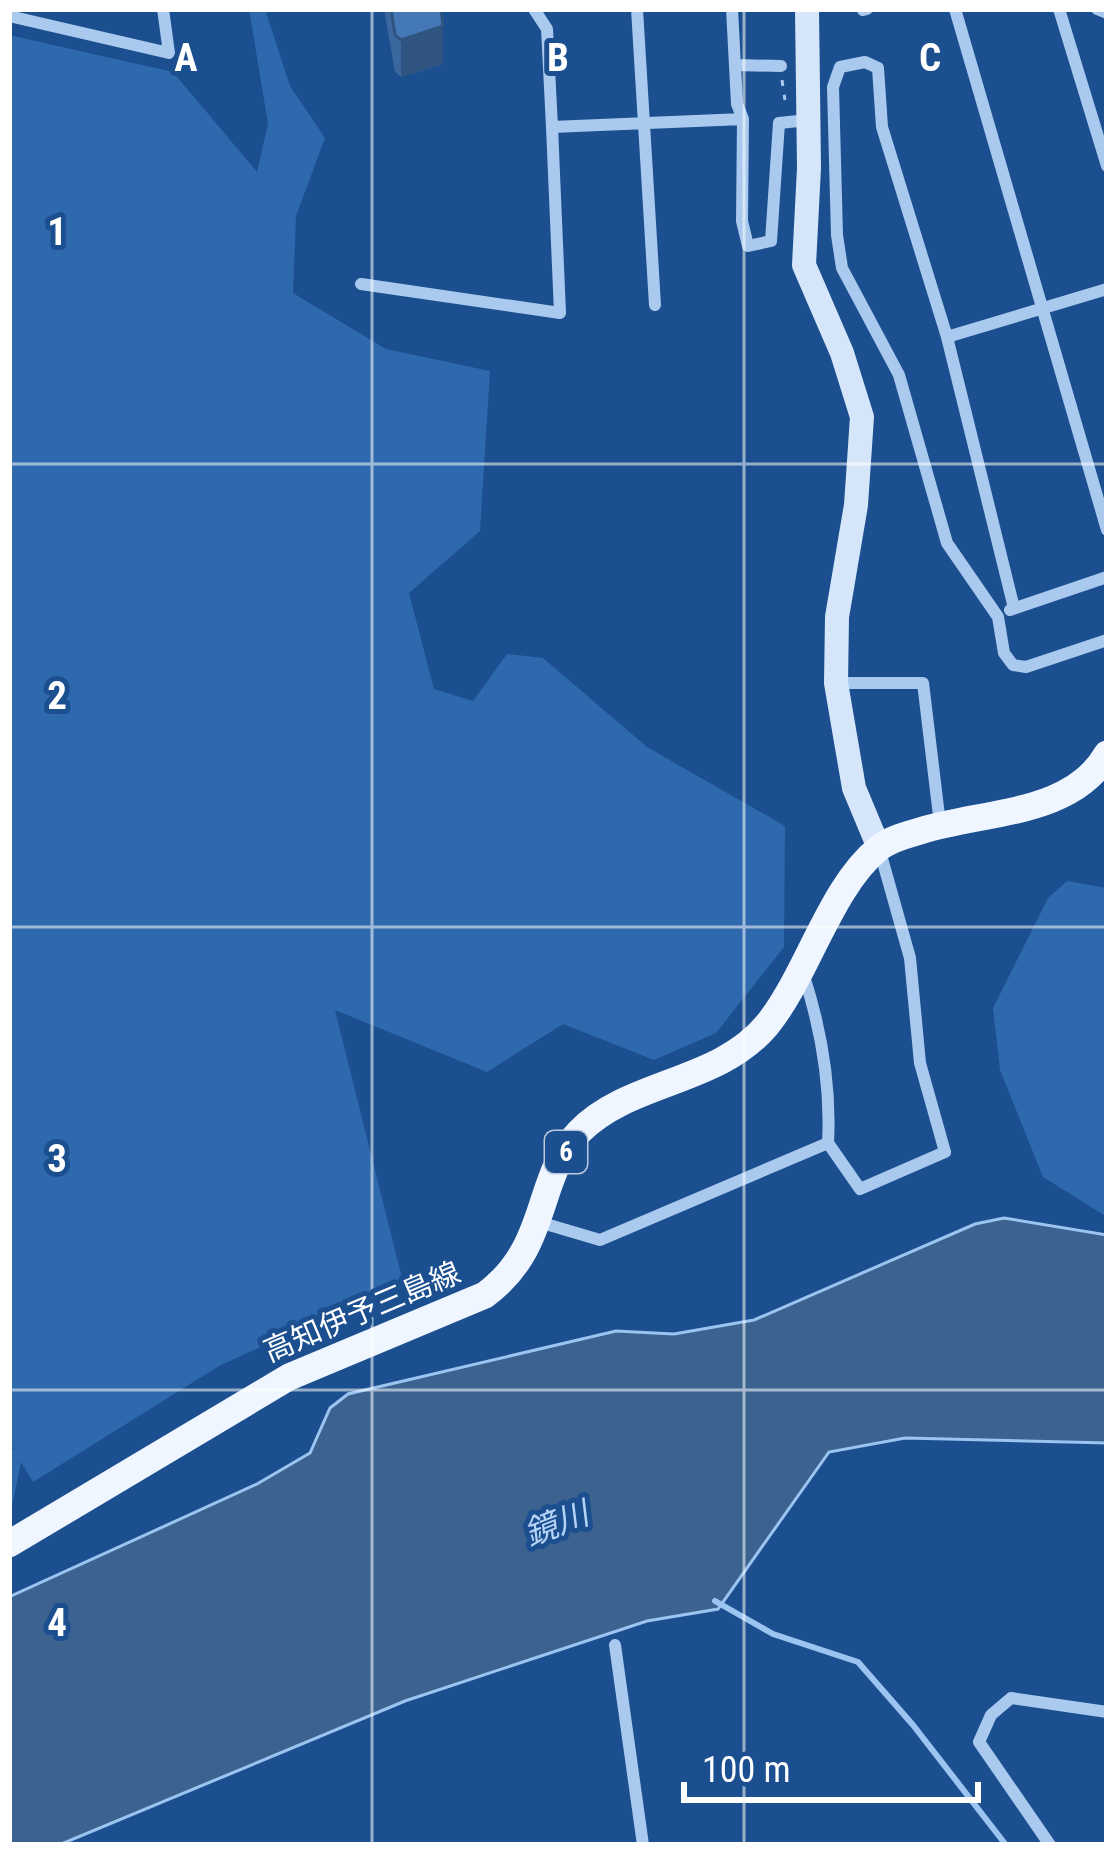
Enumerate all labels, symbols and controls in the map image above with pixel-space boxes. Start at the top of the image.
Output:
text: A [174,35,198,81]
text: B [547,35,569,81]
text: C [919,35,941,81]
text: 1 [47,209,67,255]
text: 2 [47,673,67,719]
road number: 6 [545,1131,587,1173]
text: 3 [47,1136,67,1182]
street label: 高知伊予三島線 [258,1254,465,1369]
water label: 鏡川 [518,1492,597,1553]
text: 4 [47,1600,67,1646]
scale bar [684,1728,978,1802]
text: 100 m [702,1749,791,1791]

